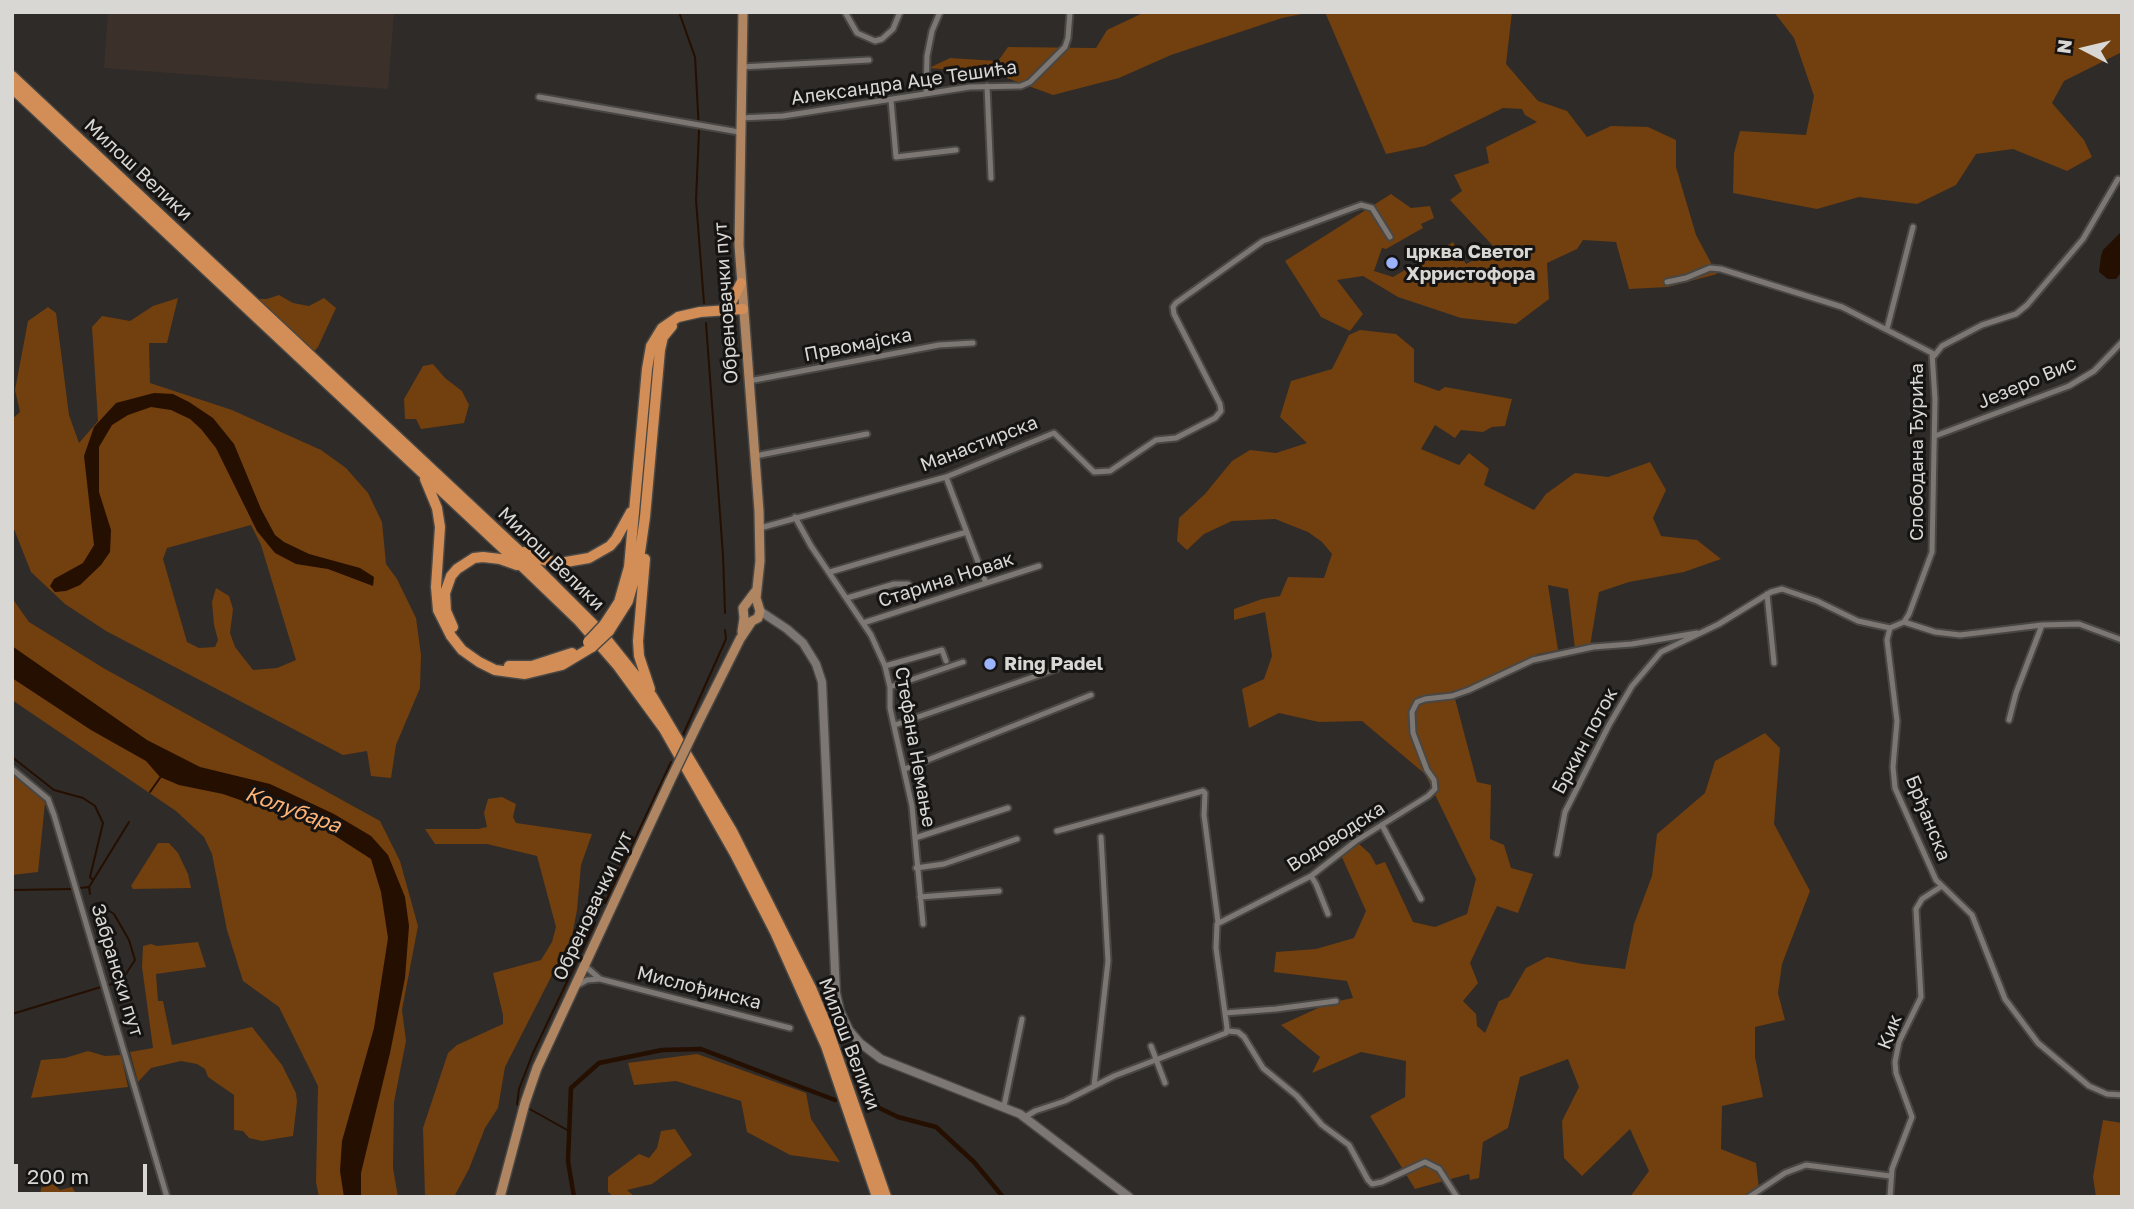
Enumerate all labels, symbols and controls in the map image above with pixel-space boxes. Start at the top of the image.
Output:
north arrow [2050,14,2120,84]
text: N [2051,38,2076,55]
street label: Александра Аце Тешића [790,56,1018,110]
street label: Милош Велики [79,114,197,226]
street label: Обреновачки пут [709,221,743,385]
place label: црква Светог Хрристофора [1406,241,1535,285]
marker: црква Светог Хрристофора [1384,255,1400,271]
street label: Првомајска [802,323,914,367]
street label: Језеро Вис [1974,352,2080,414]
street label: Слободана Ђурића [1906,363,1928,541]
street label: Манастирска [917,411,1041,477]
street label: Милош Велики [493,502,609,616]
street label: Старина Новак [875,547,1017,613]
place label: Ring Padel [1004,653,1103,675]
marker: Ring Padel [982,656,998,672]
street label: Стефана Немање [890,665,940,829]
street label: Бркин поток [1547,684,1623,798]
street label: Брђанска [1901,772,1955,864]
water label: Колубара [242,781,344,839]
street label: Водоводска [1283,797,1389,877]
street label: Обреновачки пут [548,828,638,984]
street label: Забрански пут [86,901,148,1039]
street label: Мислођинска [634,962,764,1014]
street label: Милош Велики [813,975,885,1113]
street label: Кик [1873,1011,1907,1053]
scale bar [18,1150,150,1194]
text: 200 m [27,1163,89,1189]

